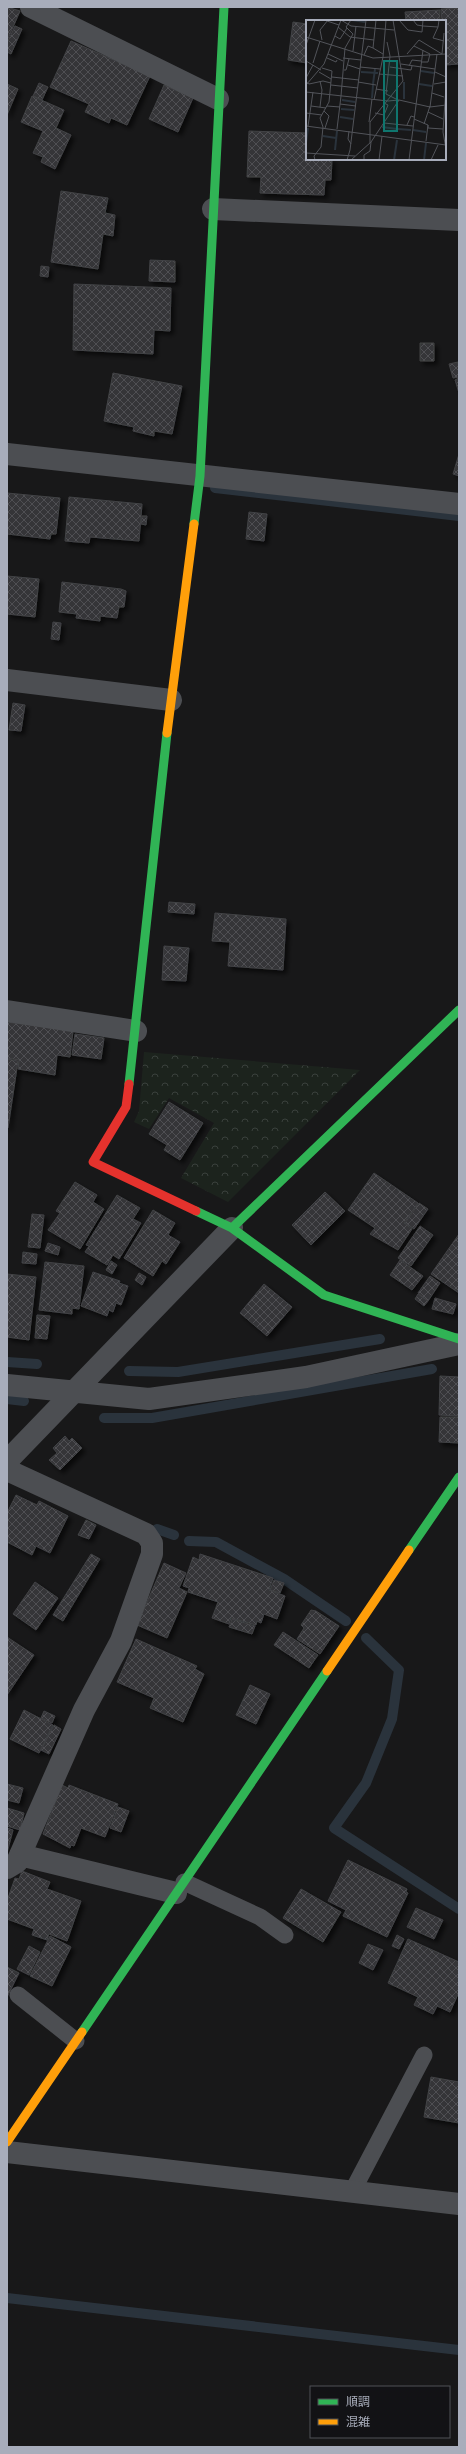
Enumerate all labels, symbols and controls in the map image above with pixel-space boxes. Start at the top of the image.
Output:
inset map [306,20,446,160]
legend [310,2386,450,2438]
text: 順調 [346,2394,370,2411]
text: 混雑 [346,2414,370,2431]

